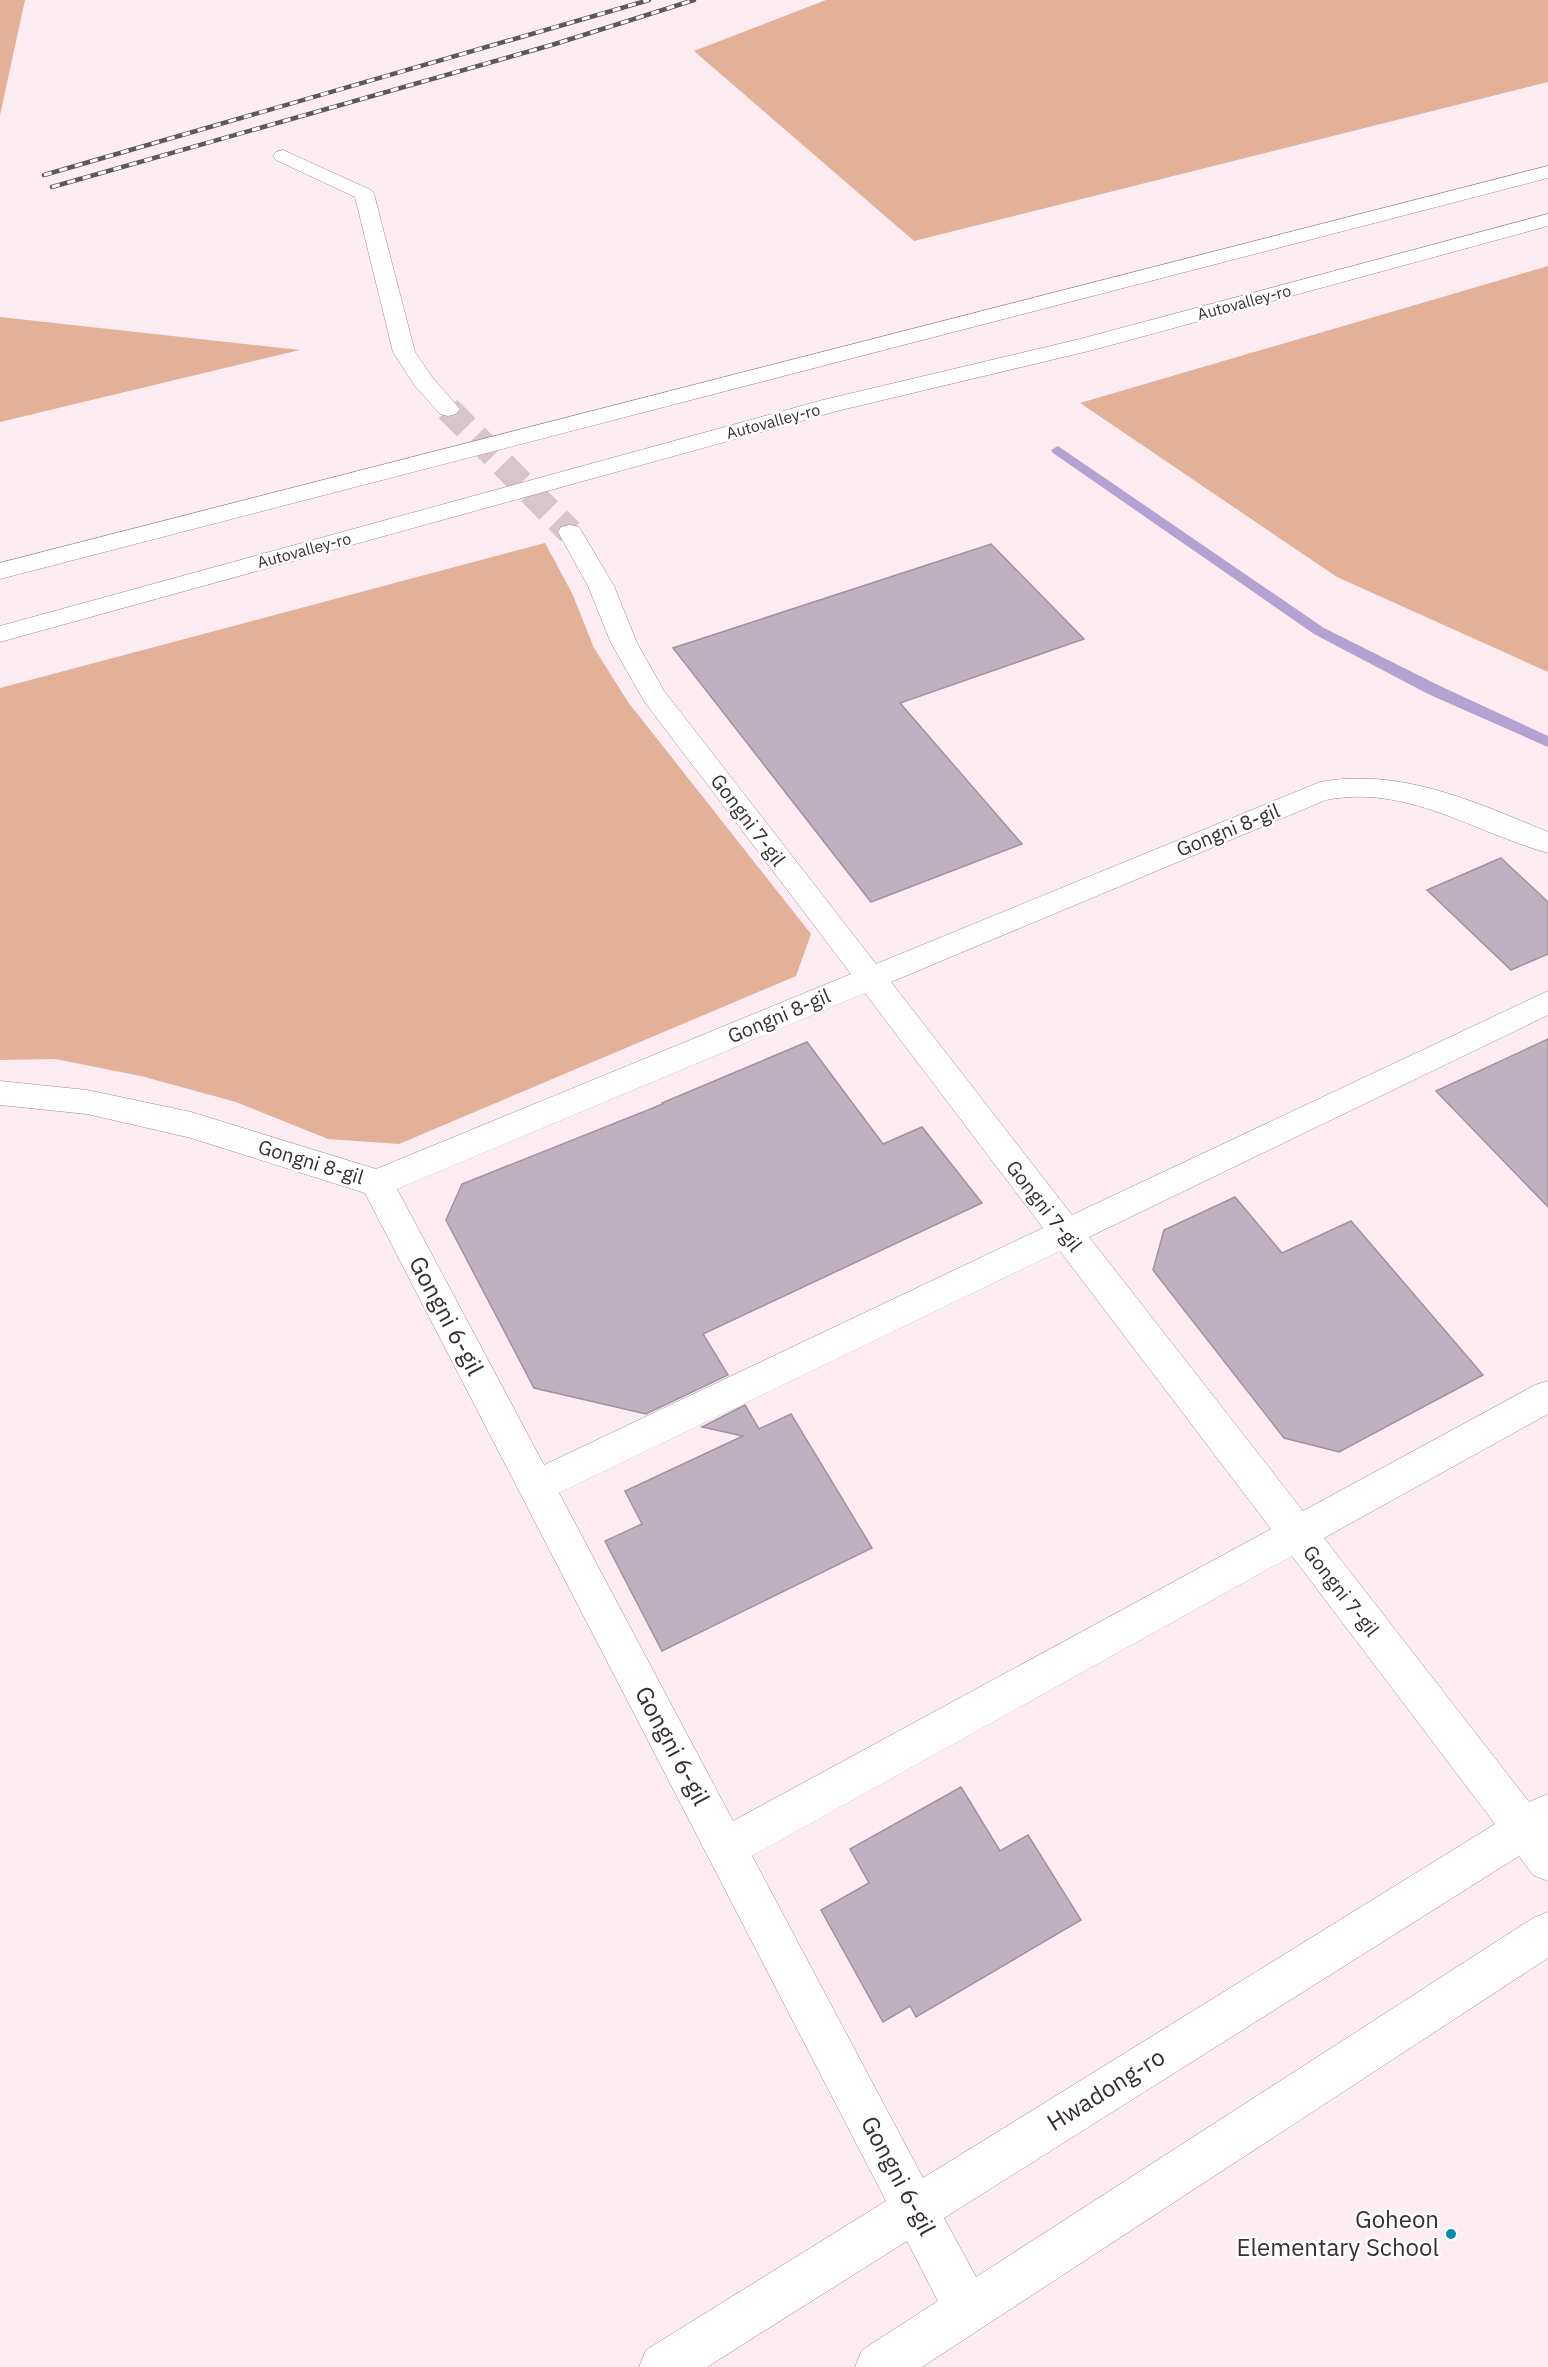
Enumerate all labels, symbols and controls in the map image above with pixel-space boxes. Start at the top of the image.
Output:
street label: Autovalley-ro [1195,280,1293,324]
street label: Autovalley-ro [724,399,822,443]
street label: Autovalley-ro [255,528,353,572]
street label: Gongni 7-gil [705,768,792,871]
street label: Gongni 8-gil [1172,797,1283,862]
street label: Gongni 8-gil [723,982,834,1049]
street label: Gongni 8-gil [255,1133,367,1190]
street label: Gongni 7-gil [1000,1154,1089,1257]
street label: Gongni 6-gil [402,1250,492,1381]
street label: Gongni 7-gil [1297,1539,1386,1642]
street label: Gongni 6-gil [628,1680,718,1811]
street label: Hwadong-ro [1040,2040,1171,2138]
street label: Gongni 6-gil [854,2110,944,2241]
place label: Goheon Elementary School [1237,2203,1439,2263]
marker: Goheon Elementary School [1444,2227,1458,2241]

